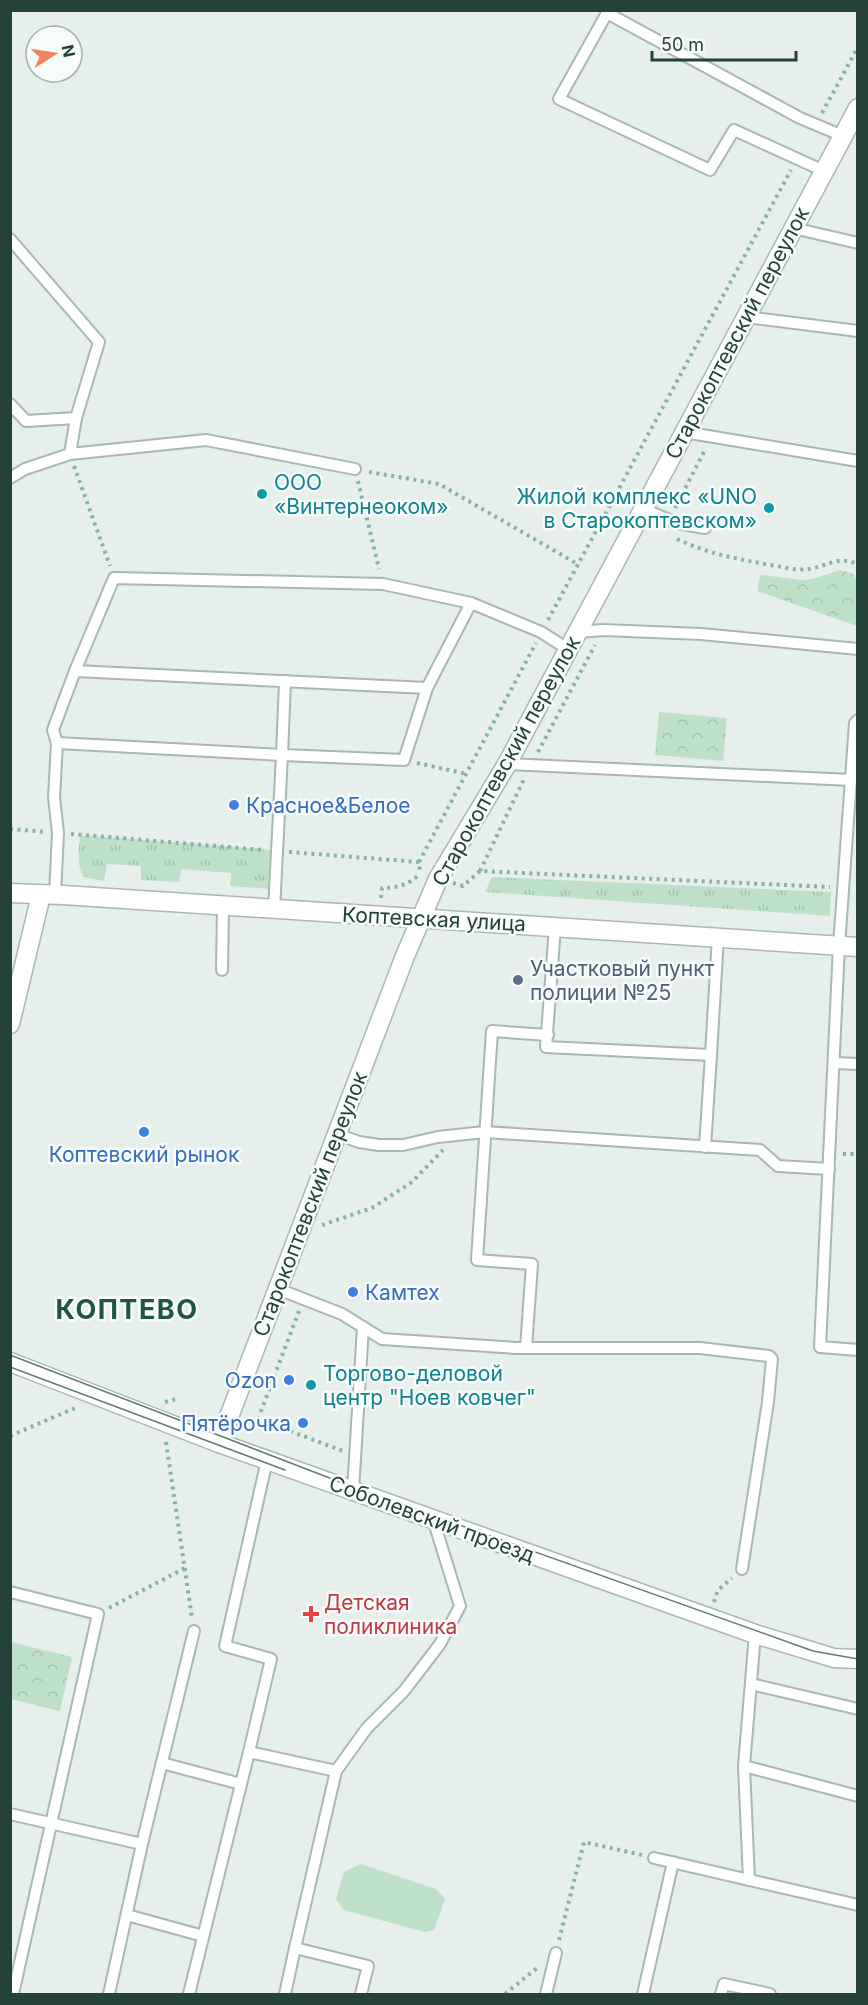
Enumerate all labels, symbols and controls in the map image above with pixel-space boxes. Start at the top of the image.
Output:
north arrow [24,24,84,84]
scale bar [652,24,796,62]
text: 50 m [661,34,704,55]
text: N [58,43,80,59]
street label: Старокоптевский переулок [660,202,815,463]
place label: ООО «Винтернеоком» [274,470,449,519]
place label: Жилой комплекс «UNO в Старокоптевском» [517,484,757,533]
marker: ООО «Винтернеоком» [255,487,269,501]
marker: Жилой комплекс «UNO в Старокоптевском» [762,501,776,515]
street label: Старокоптевский переулок [427,631,586,890]
place label: Красное&Белое [246,793,410,818]
marker: Красное&Белое [227,798,241,812]
street label: Коптевская улица [341,902,527,936]
place label: Участковый пункт полиции №25 [530,956,715,1005]
marker: Участковый пункт полиции №25 [511,973,525,987]
street label: Старокоптевский переулок [248,1067,372,1340]
marker: Коптевский рынок [137,1125,151,1139]
place label: Коптевский рынок [49,1142,240,1167]
place label: Камтех [365,1280,440,1305]
marker: Камтех [346,1285,360,1299]
district label: КОПТЕВО [56,1293,198,1326]
place label: Торгово-деловой центр "Ноев ковчег" [323,1361,536,1410]
place label: Ozon [225,1368,277,1393]
marker: Ozon [282,1373,296,1387]
marker: Торгово-деловой центр "Ноев ковчег" [304,1378,318,1392]
place label: Пятёрочка [181,1411,291,1436]
marker: Пятёрочка [296,1416,310,1430]
street label: Соболевский проезд [326,1470,538,1568]
place label: Детская поликлиника [324,1590,457,1639]
marker: Детская поликлиника [302,1605,320,1623]

